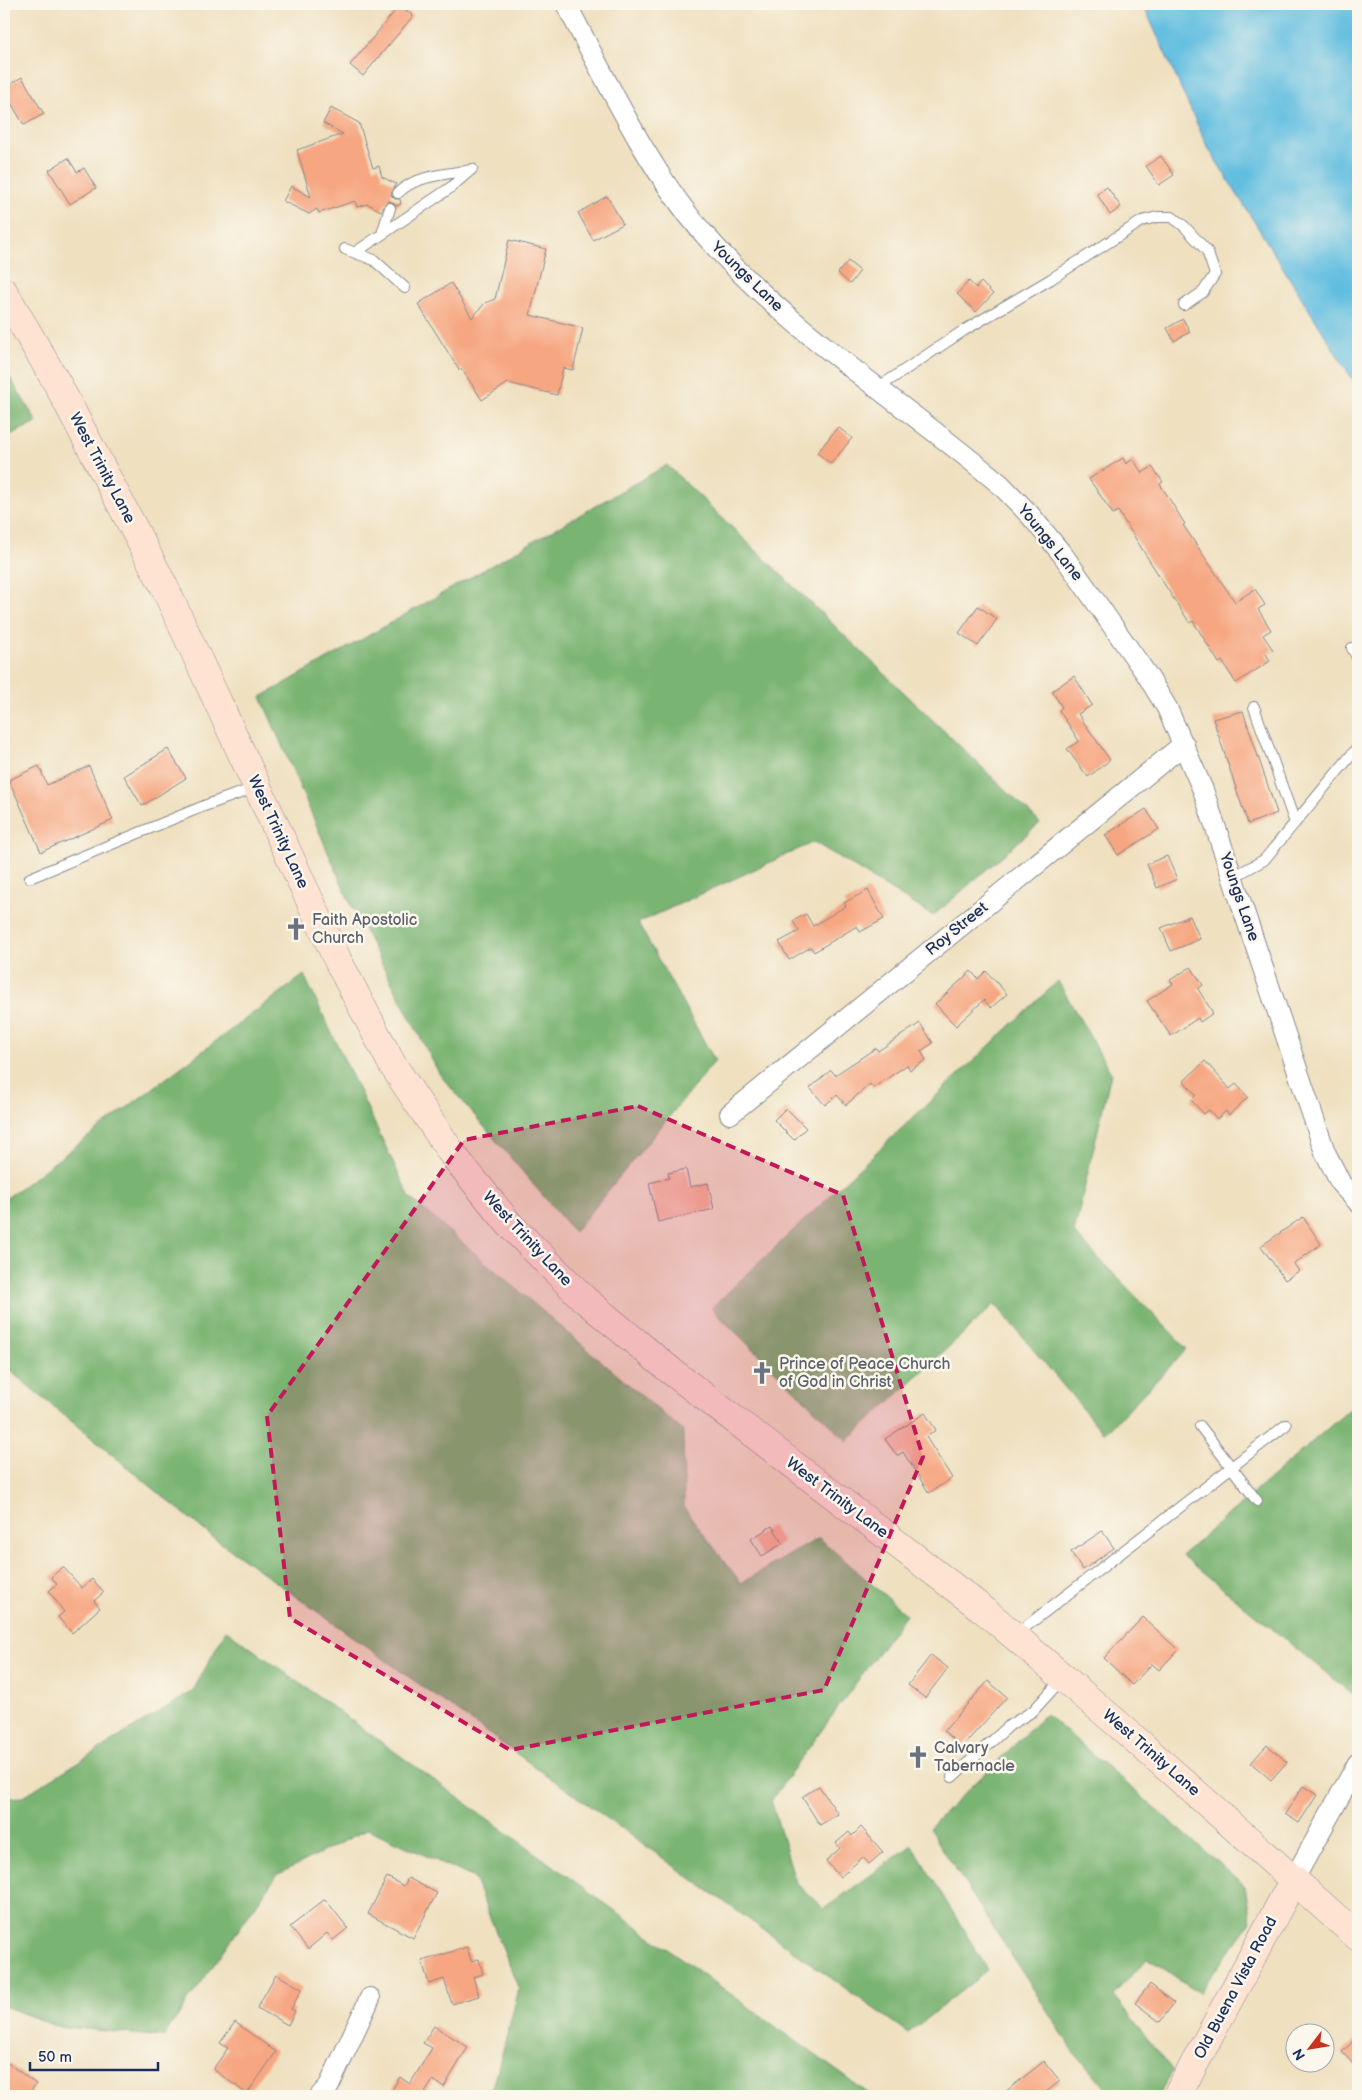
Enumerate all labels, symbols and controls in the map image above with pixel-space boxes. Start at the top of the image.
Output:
street label: Youngs Lane [706,237,787,316]
street label: West Trinity Lane [65,409,139,527]
street label: Youngs Lane [1013,500,1087,585]
street label: West Trinity Lane [243,772,313,892]
street label: Youngs Lane [1215,849,1263,944]
street label: Roy Street [922,898,992,960]
place label: Faith Apostolic Church [312,911,417,948]
church icon: Faith Apostolic Church [283,916,309,942]
street label: West Trinity Lane [478,1188,576,1291]
place label: Prince of Peace Church of God in Christ [779,1355,951,1392]
church icon: Prince of Peace Church of God in Christ [749,1360,775,1386]
street label: West Trinity Lane [782,1454,892,1543]
street label: West Trinity Lane [1098,1706,1204,1801]
place label: Calvary Tabernacle [934,1739,1015,1776]
church icon: Calvary Tabernacle [905,1744,931,1770]
street label: Old Buena Vista Road [1190,1914,1282,2062]
north arrow [1284,2022,1334,2072]
scale bar [30,2040,158,2072]
text: N [1289,2046,1309,2063]
text: 50 m [38,2048,72,2067]

